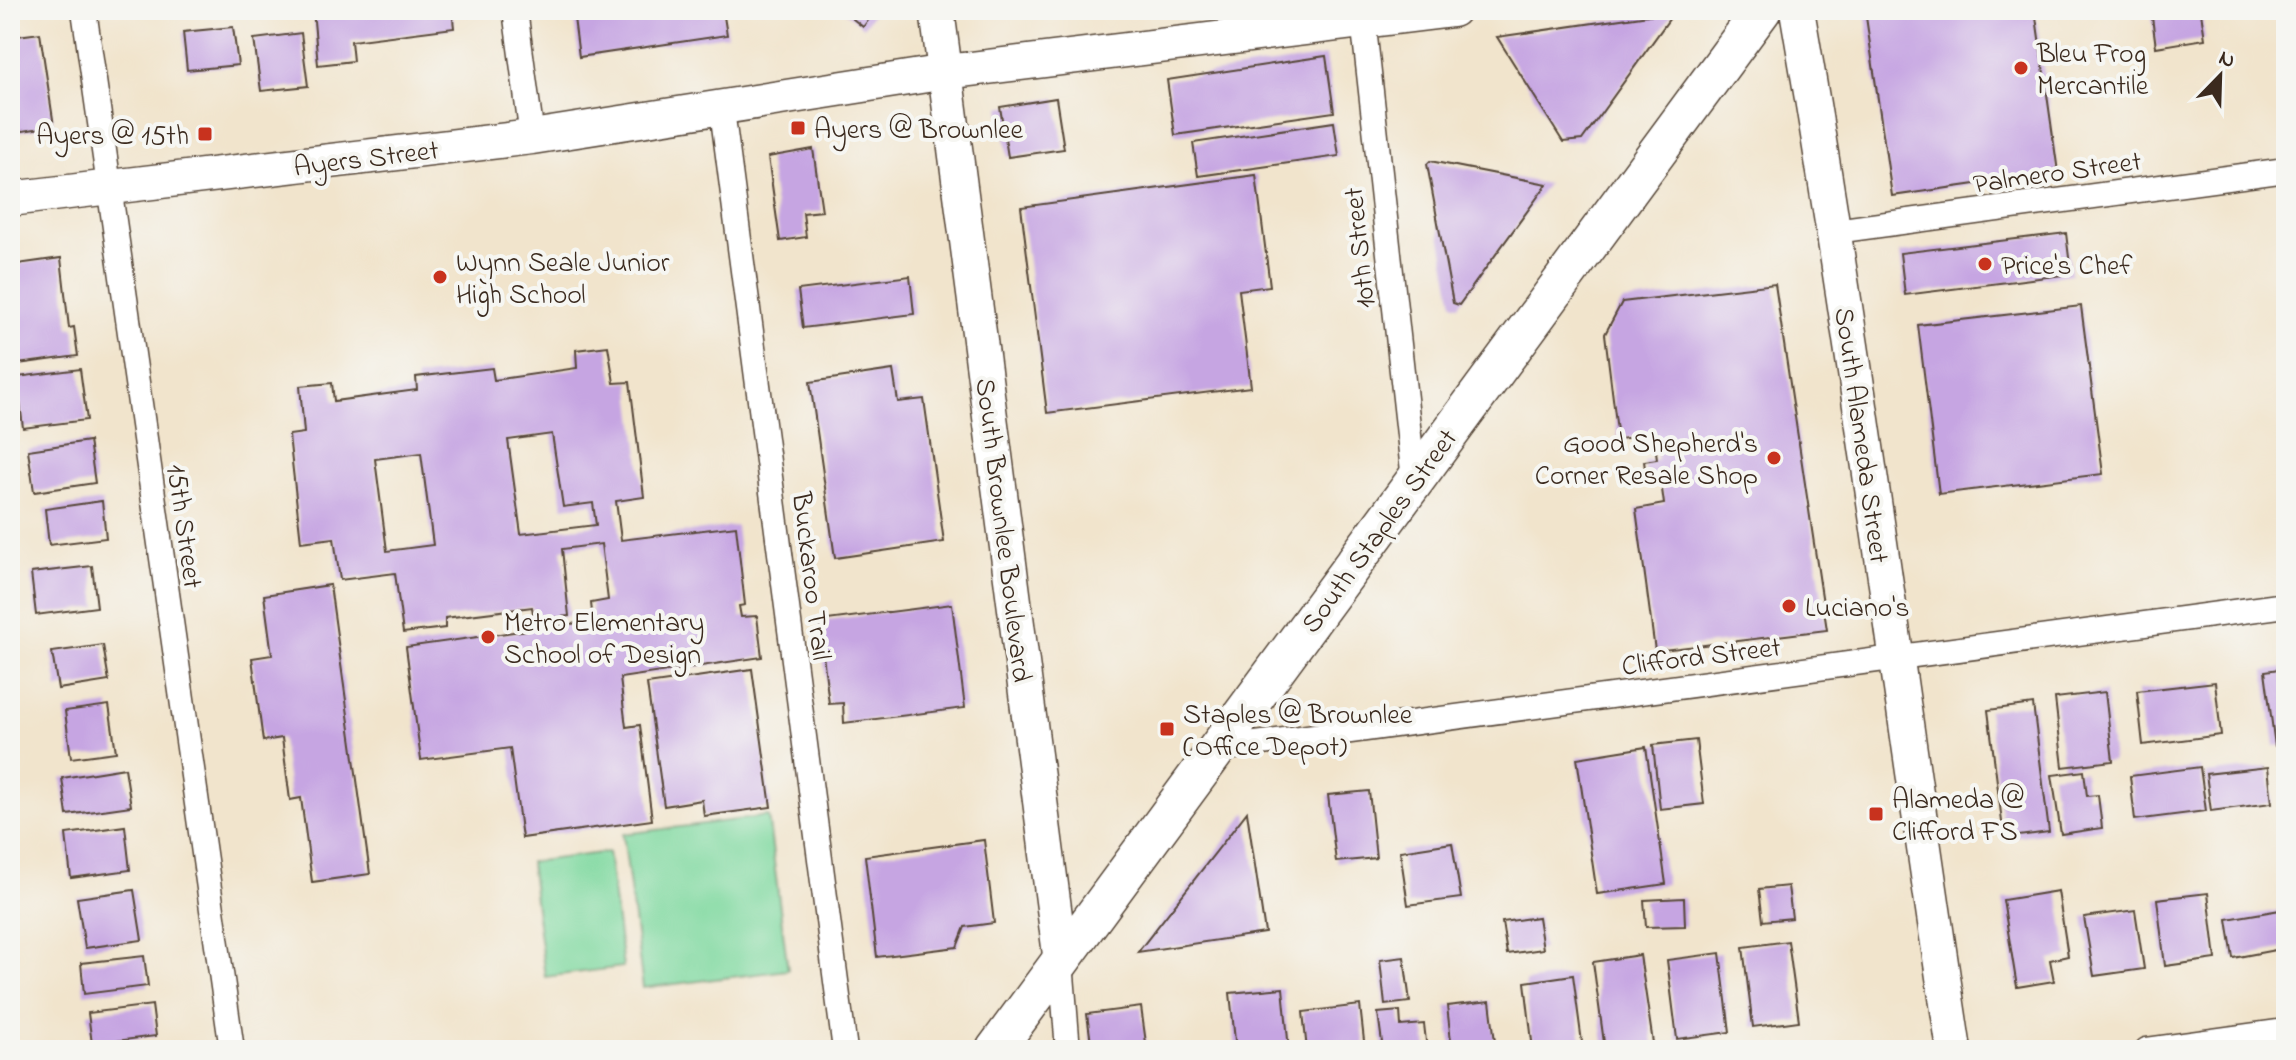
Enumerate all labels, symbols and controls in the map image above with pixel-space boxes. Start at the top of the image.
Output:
place label: Bleu Frog Mercantile [2036,35,2149,108]
north arrow [2180,36,2260,116]
text: N [2214,43,2240,78]
marker: Bleu Frog Mercantile [2012,59,2030,77]
place label: Ayers @ Brownlee [814,111,1024,152]
place label: Ayers @ 15th [36,117,189,158]
marker: Ayers @ Brownlee [789,119,807,137]
marker: Ayers @ 15th [196,125,214,143]
street label: Ayers Street [292,131,441,190]
street label: Palmero Street [1971,142,2144,207]
street label: 10th Street [1335,185,1388,310]
place label: Wynn Seale Junior High School [456,244,670,317]
place label: Price's Chef [2001,247,2133,288]
marker: Price's Chef [1976,255,1994,273]
marker: Wynn Seale Junior High School [431,268,449,286]
street label: South Alameda Street [1821,305,1898,566]
street label: South Brownlee Boulevard [963,376,1041,685]
street label: South Staples Street [1292,421,1469,643]
place label: Good Shepherd's Corner Resale Shop [1535,425,1758,498]
marker: Good Shepherd's Corner Resale Shop [1765,449,1783,467]
street label: 15th Street [154,462,212,591]
street label: Buckaroo Trail [779,489,840,663]
place label: Luciano's [1805,589,1909,630]
marker: Luciano's [1780,597,1798,615]
place label: Metro Elementary School of Design [504,604,704,677]
marker: Metro Elementary School of Design [479,628,497,646]
street label: Clifford Street [1619,628,1783,689]
place label: Staples @ Brownlee (Office Depot) [1183,696,1413,769]
marker: Staples @ Brownlee (Office Depot) [1158,720,1176,738]
place label: Alameda @ Clifford FS [1892,781,2024,854]
marker: Alameda @ Clifford FS [1867,805,1885,823]

